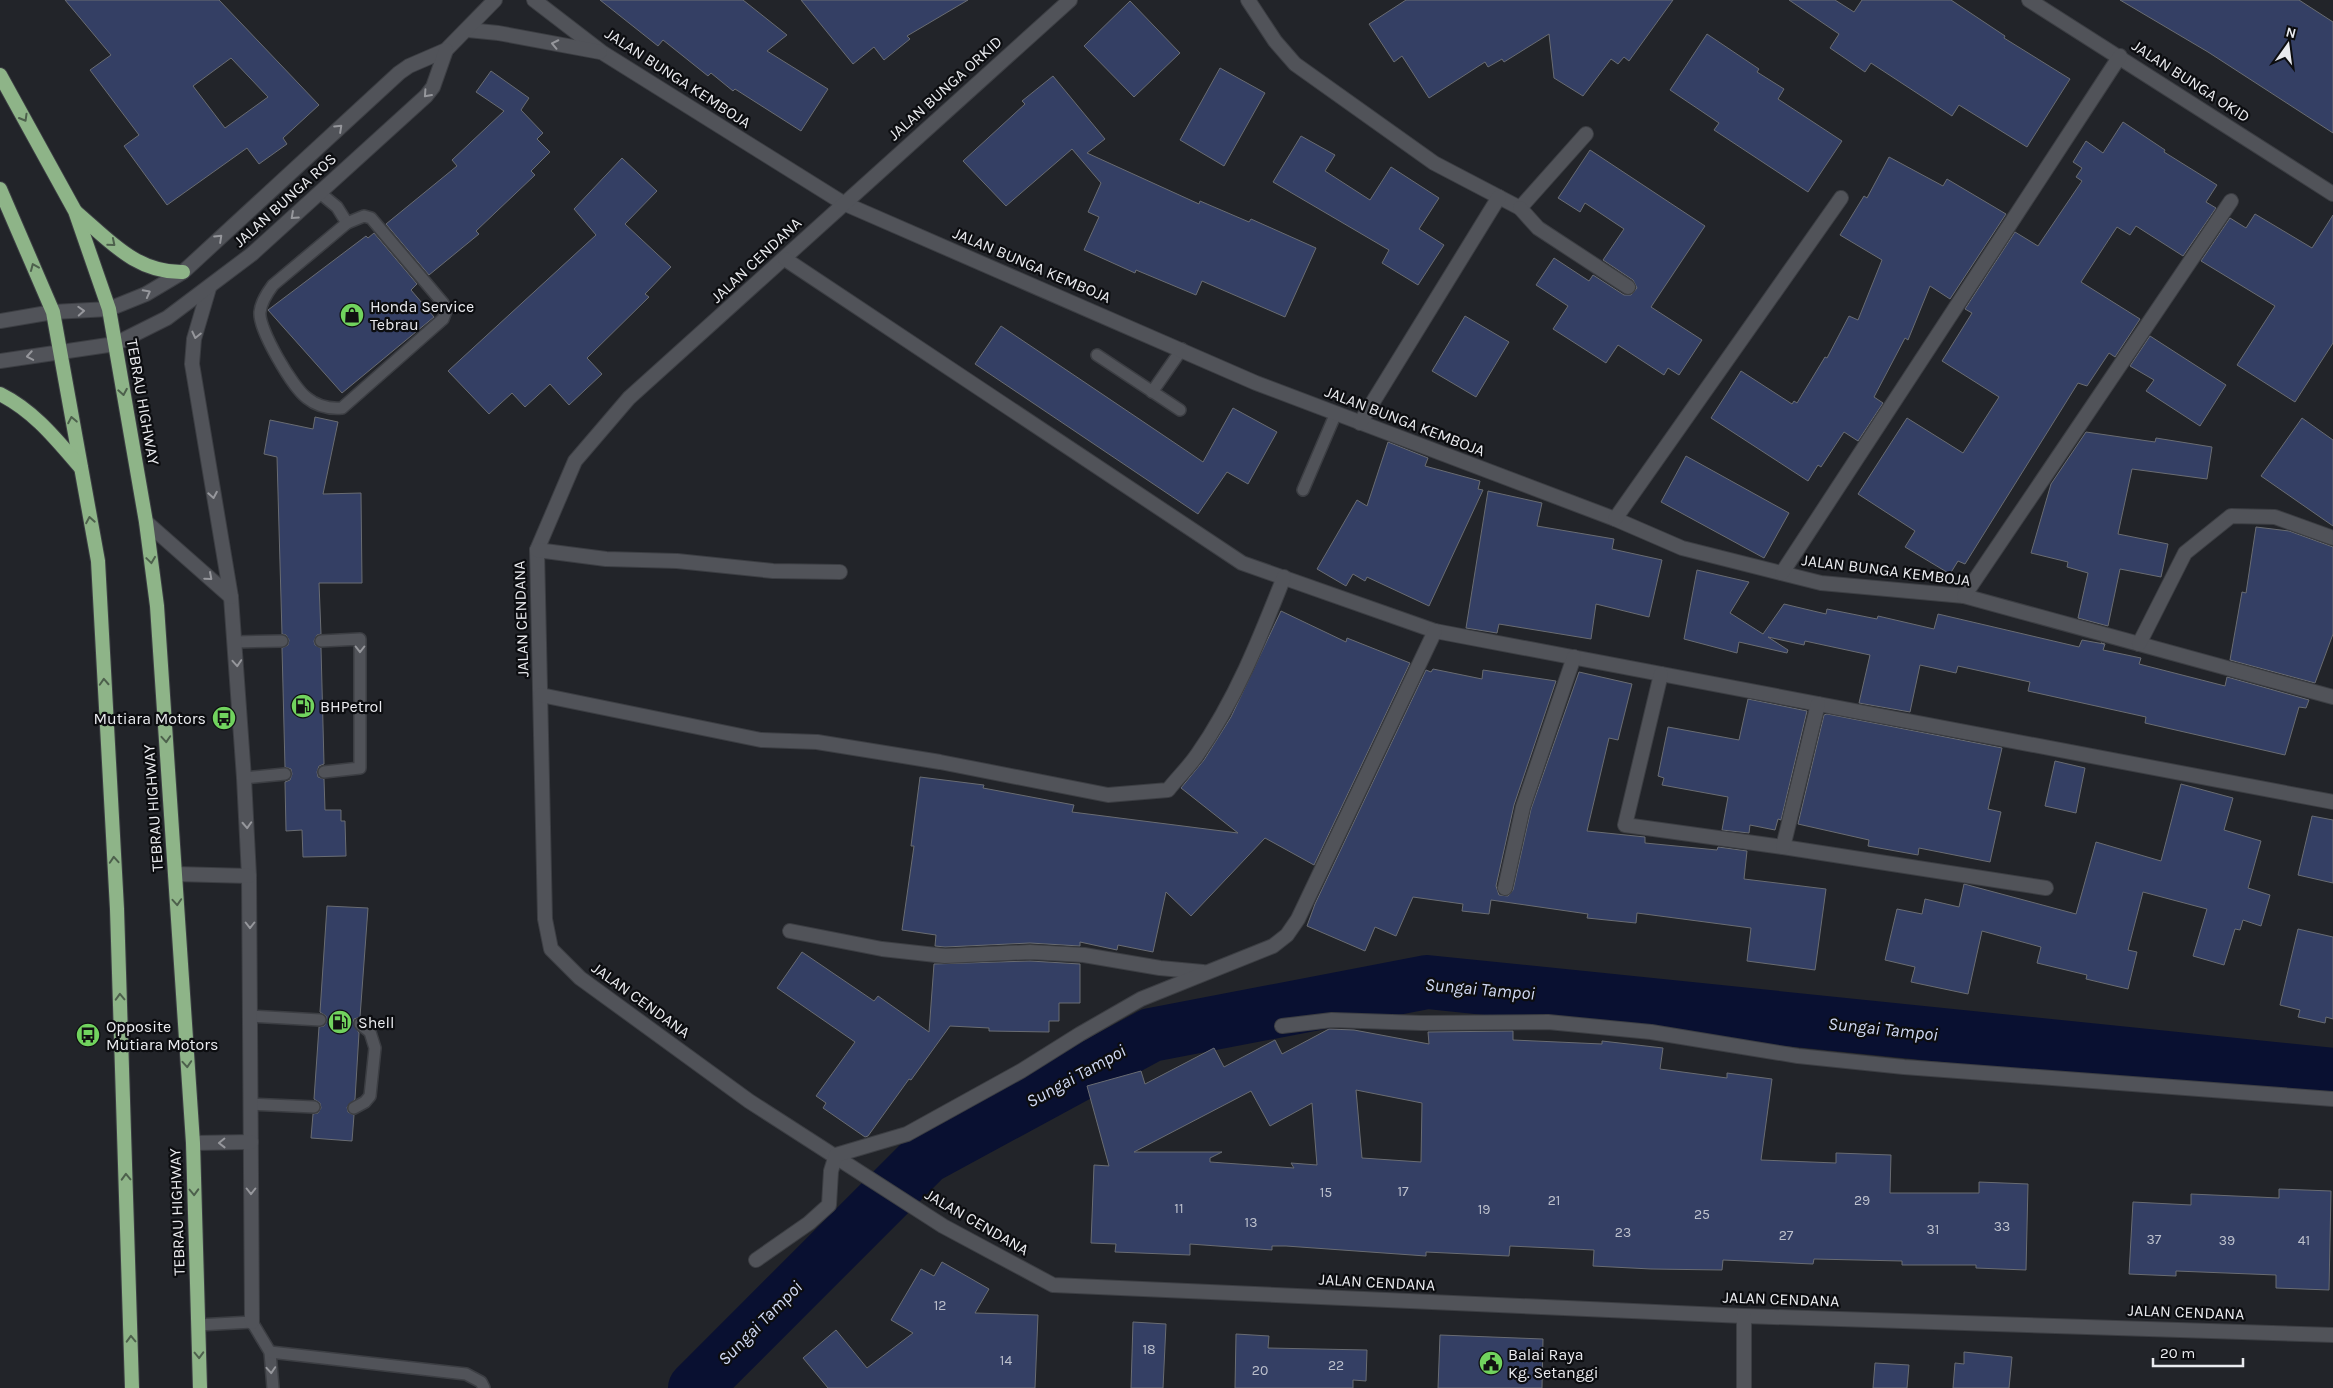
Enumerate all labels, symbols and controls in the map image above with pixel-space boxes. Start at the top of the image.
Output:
north arrow [2263,20,2313,70]
text: N [2284,23,2298,42]
street label: JALAN BUNGA KEMBOJA [602,24,754,132]
street label: JALAN BUNGA ORKID [884,32,1006,144]
street label: JALAN BUNGA OKID [2128,36,2254,126]
one-way arrow [551,39,560,50]
one-way arrow [423,89,432,98]
one-way arrow [18,112,28,121]
one-way arrow [333,125,342,134]
street label: JALAN BUNGA ROS [230,149,340,251]
one-way arrow [291,210,300,219]
street label: JALAN CENDANA [707,213,805,307]
street label: JALAN BUNGA KEMBOJA [950,223,1114,307]
one-way arrow [214,235,223,244]
one-way arrow [107,237,116,246]
one-way arrow [29,264,39,272]
one-way arrow [142,289,151,299]
place label: Honda Service Tebrau [370,297,474,334]
shop icon: Honda Service Tebrau [339,302,365,328]
one-way arrow [77,305,85,316]
one-way arrow [191,330,202,339]
street label: TEBRAU HIGHWAY [123,337,163,467]
one-way arrow [26,351,34,361]
street label: JALAN BUNGA KEMBOJA [1322,382,1488,460]
one-way arrow [118,388,128,397]
one-way arrow [68,416,78,425]
one-way arrow [208,491,218,499]
one-way arrow [86,516,96,524]
street label: JALAN BUNGA KEMBOJA [1801,550,1971,590]
one-way arrow [145,556,156,564]
street label: JALAN CENDANA [509,560,533,678]
one-way arrow [204,572,213,581]
one-way arrow [355,646,365,653]
one-way arrow [231,659,242,667]
one-way arrow [98,677,109,685]
fuel station icon: BHPetrol [290,693,316,719]
place label: BHPetrol [320,697,383,716]
bus stop icon: Mutiara Motors [211,705,237,731]
place label: Mutiara Motors [94,709,206,728]
one-way arrow [161,736,172,744]
street label: TEBRAU HIGHWAY [139,743,167,872]
one-way arrow [241,821,252,829]
one-way arrow [109,856,120,864]
one-way arrow [171,898,182,906]
one-way arrow [245,922,255,929]
street label: JALAN CENDANA [588,958,694,1042]
water label: Sungai Tampoi [1424,973,1536,1005]
one-way arrow [115,993,125,1000]
fuel station icon: Shell [327,1009,353,1035]
water label: Sungai Tampoi [1827,1012,1939,1046]
place label: Shell [358,1013,395,1032]
place label: Opposite Mutiara Motors [106,1017,218,1054]
bus stop icon: Opposite Mutiara Motors [75,1022,101,1048]
water label: Sungai Tampoi [1022,1040,1130,1112]
one-way arrow [182,1060,193,1068]
one-way arrow [218,1138,226,1148]
street label: TEBRAU HIGHWAY [165,1148,189,1276]
one-way arrow [120,1173,131,1181]
house number: 17 [1397,1183,1409,1200]
house number: 15 [1320,1184,1332,1201]
street label: JALAN CENDANA [922,1185,1032,1259]
one-way arrow [189,1188,199,1196]
one-way arrow [246,1188,256,1195]
house number: 21 [1548,1192,1560,1209]
house number: 29 [1854,1192,1870,1209]
house number: 11 [1174,1200,1184,1217]
house number: 19 [1478,1201,1490,1218]
house number: 25 [1694,1206,1710,1223]
house number: 13 [1245,1214,1257,1231]
house number: 33 [1994,1218,2010,1235]
house number: 31 [1927,1221,1939,1238]
house number: 23 [1615,1224,1631,1241]
house number: 27 [1779,1227,1794,1244]
house number: 37 [2147,1231,2162,1248]
house number: 39 [2219,1232,2235,1249]
house number: 41 [2298,1232,2310,1249]
street label: JALAN CENDANA [1318,1269,1436,1295]
water label: Sungai Tampoi [713,1276,807,1370]
street label: JALAN CENDANA [1722,1287,1840,1311]
house number: 12 [934,1297,946,1314]
street label: JALAN CENDANA [2127,1300,2245,1324]
one-way arrow [126,1335,136,1343]
scale bar [2153,1336,2243,1368]
house number: 18 [1142,1341,1156,1358]
text: 20 m [2160,1344,2195,1362]
place label: Balai Raya Kg. Setanggi [1508,1345,1599,1382]
public building icon: Balai Raya Kg. Setanggi [1478,1350,1504,1376]
one-way arrow [194,1351,205,1359]
house number: 14 [1000,1352,1012,1369]
house number: 22 [1328,1357,1344,1374]
house number: 20 [1252,1362,1268,1379]
one-way arrow [266,1366,277,1374]

